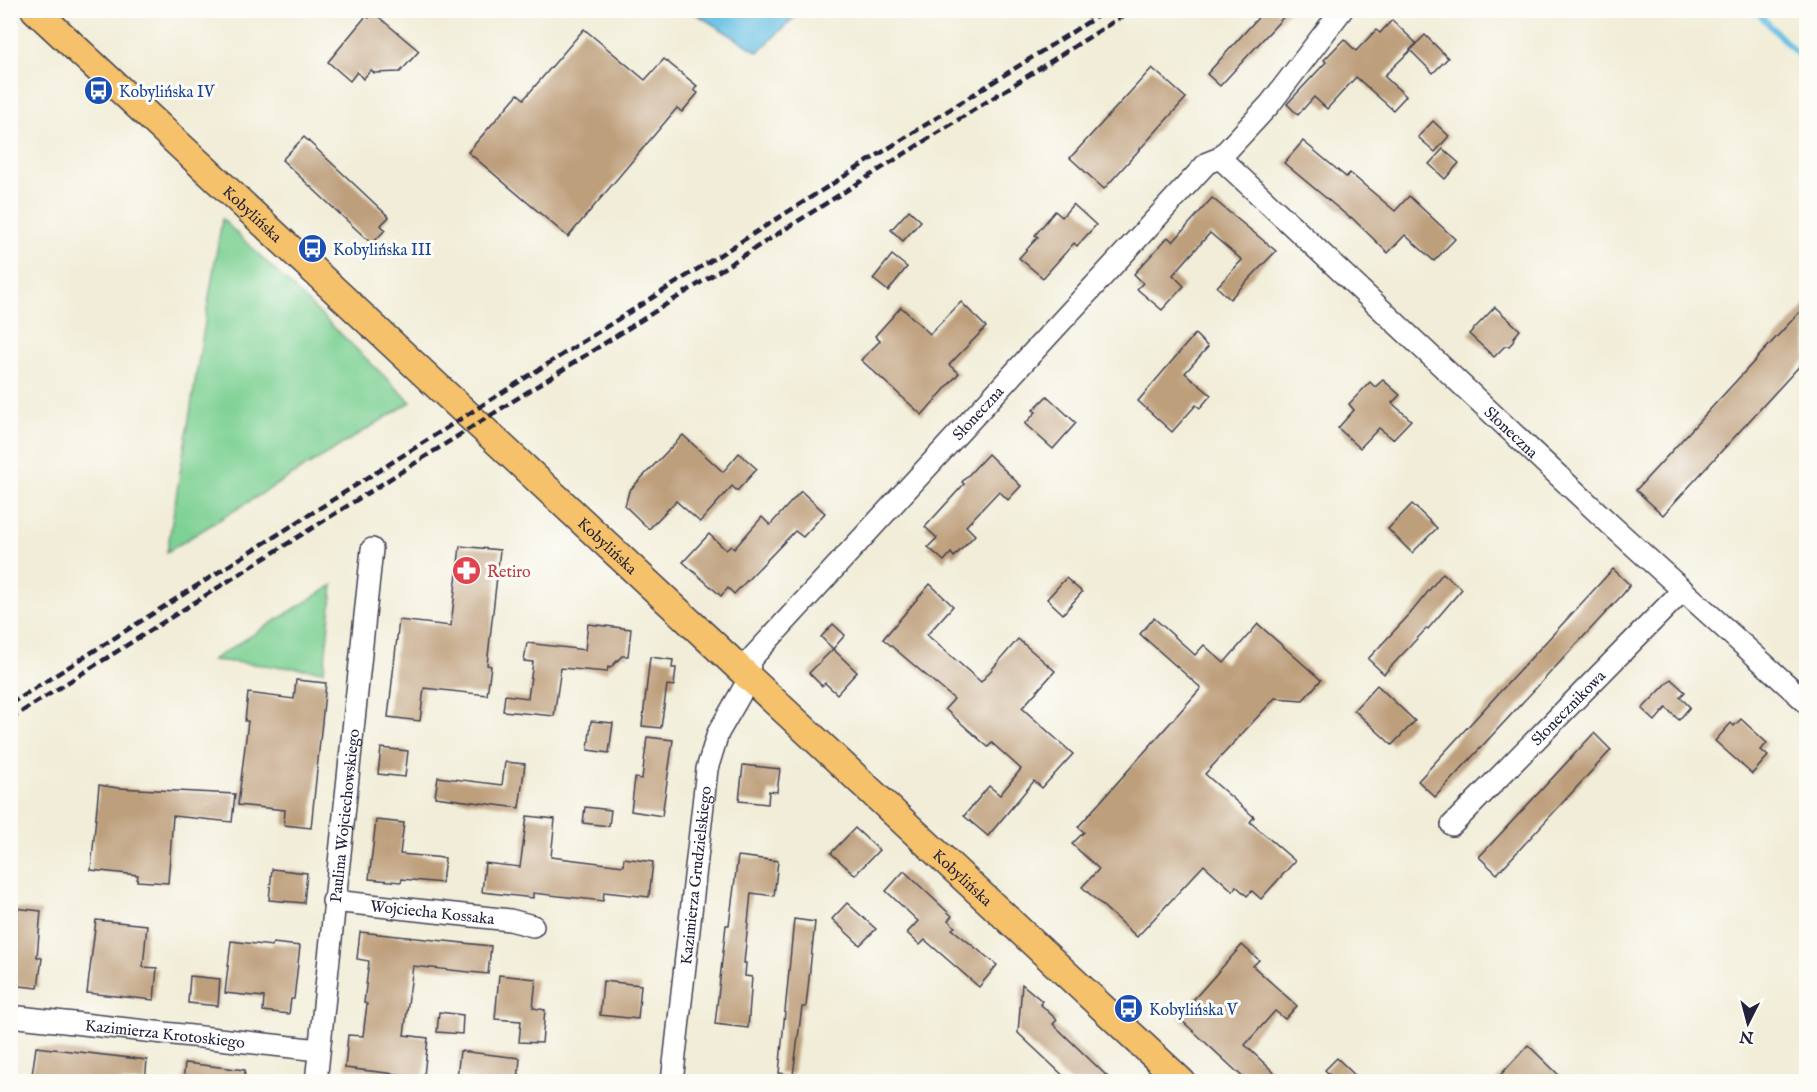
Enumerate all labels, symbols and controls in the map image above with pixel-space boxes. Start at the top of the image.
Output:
bus stop icon: Kobylińska IV [82,75,114,107]
place label: Kobylińska IV [119,83,215,103]
street label: Kobylińska [217,182,285,248]
bus stop icon: Kobylińska III [296,233,328,265]
place label: Kobylińska III [333,241,432,261]
street label: Słoneczna [949,383,1009,445]
street label: Słoneczna [1479,403,1541,463]
street label: Kobylińska [572,514,641,580]
pharmacy icon: Retiro [450,555,482,587]
place label: Retiro [487,563,531,583]
street label: Słonecznikowa [1527,667,1611,751]
street label: Paulina Wojciechowskiego [327,727,365,904]
street label: Kazimierza Grudzielskiego [677,785,717,966]
street label: Kobylińska [927,846,996,911]
street label: Wojciecha Kossaka [369,897,495,930]
bus stop icon: Kobylińska V [1112,993,1144,1025]
north arrow [1718,993,1778,1053]
place label: Kobylińska V [1149,1001,1238,1021]
street label: Kazimierza Krotoskiego [84,1016,246,1054]
text: N [1739,1025,1756,1047]

